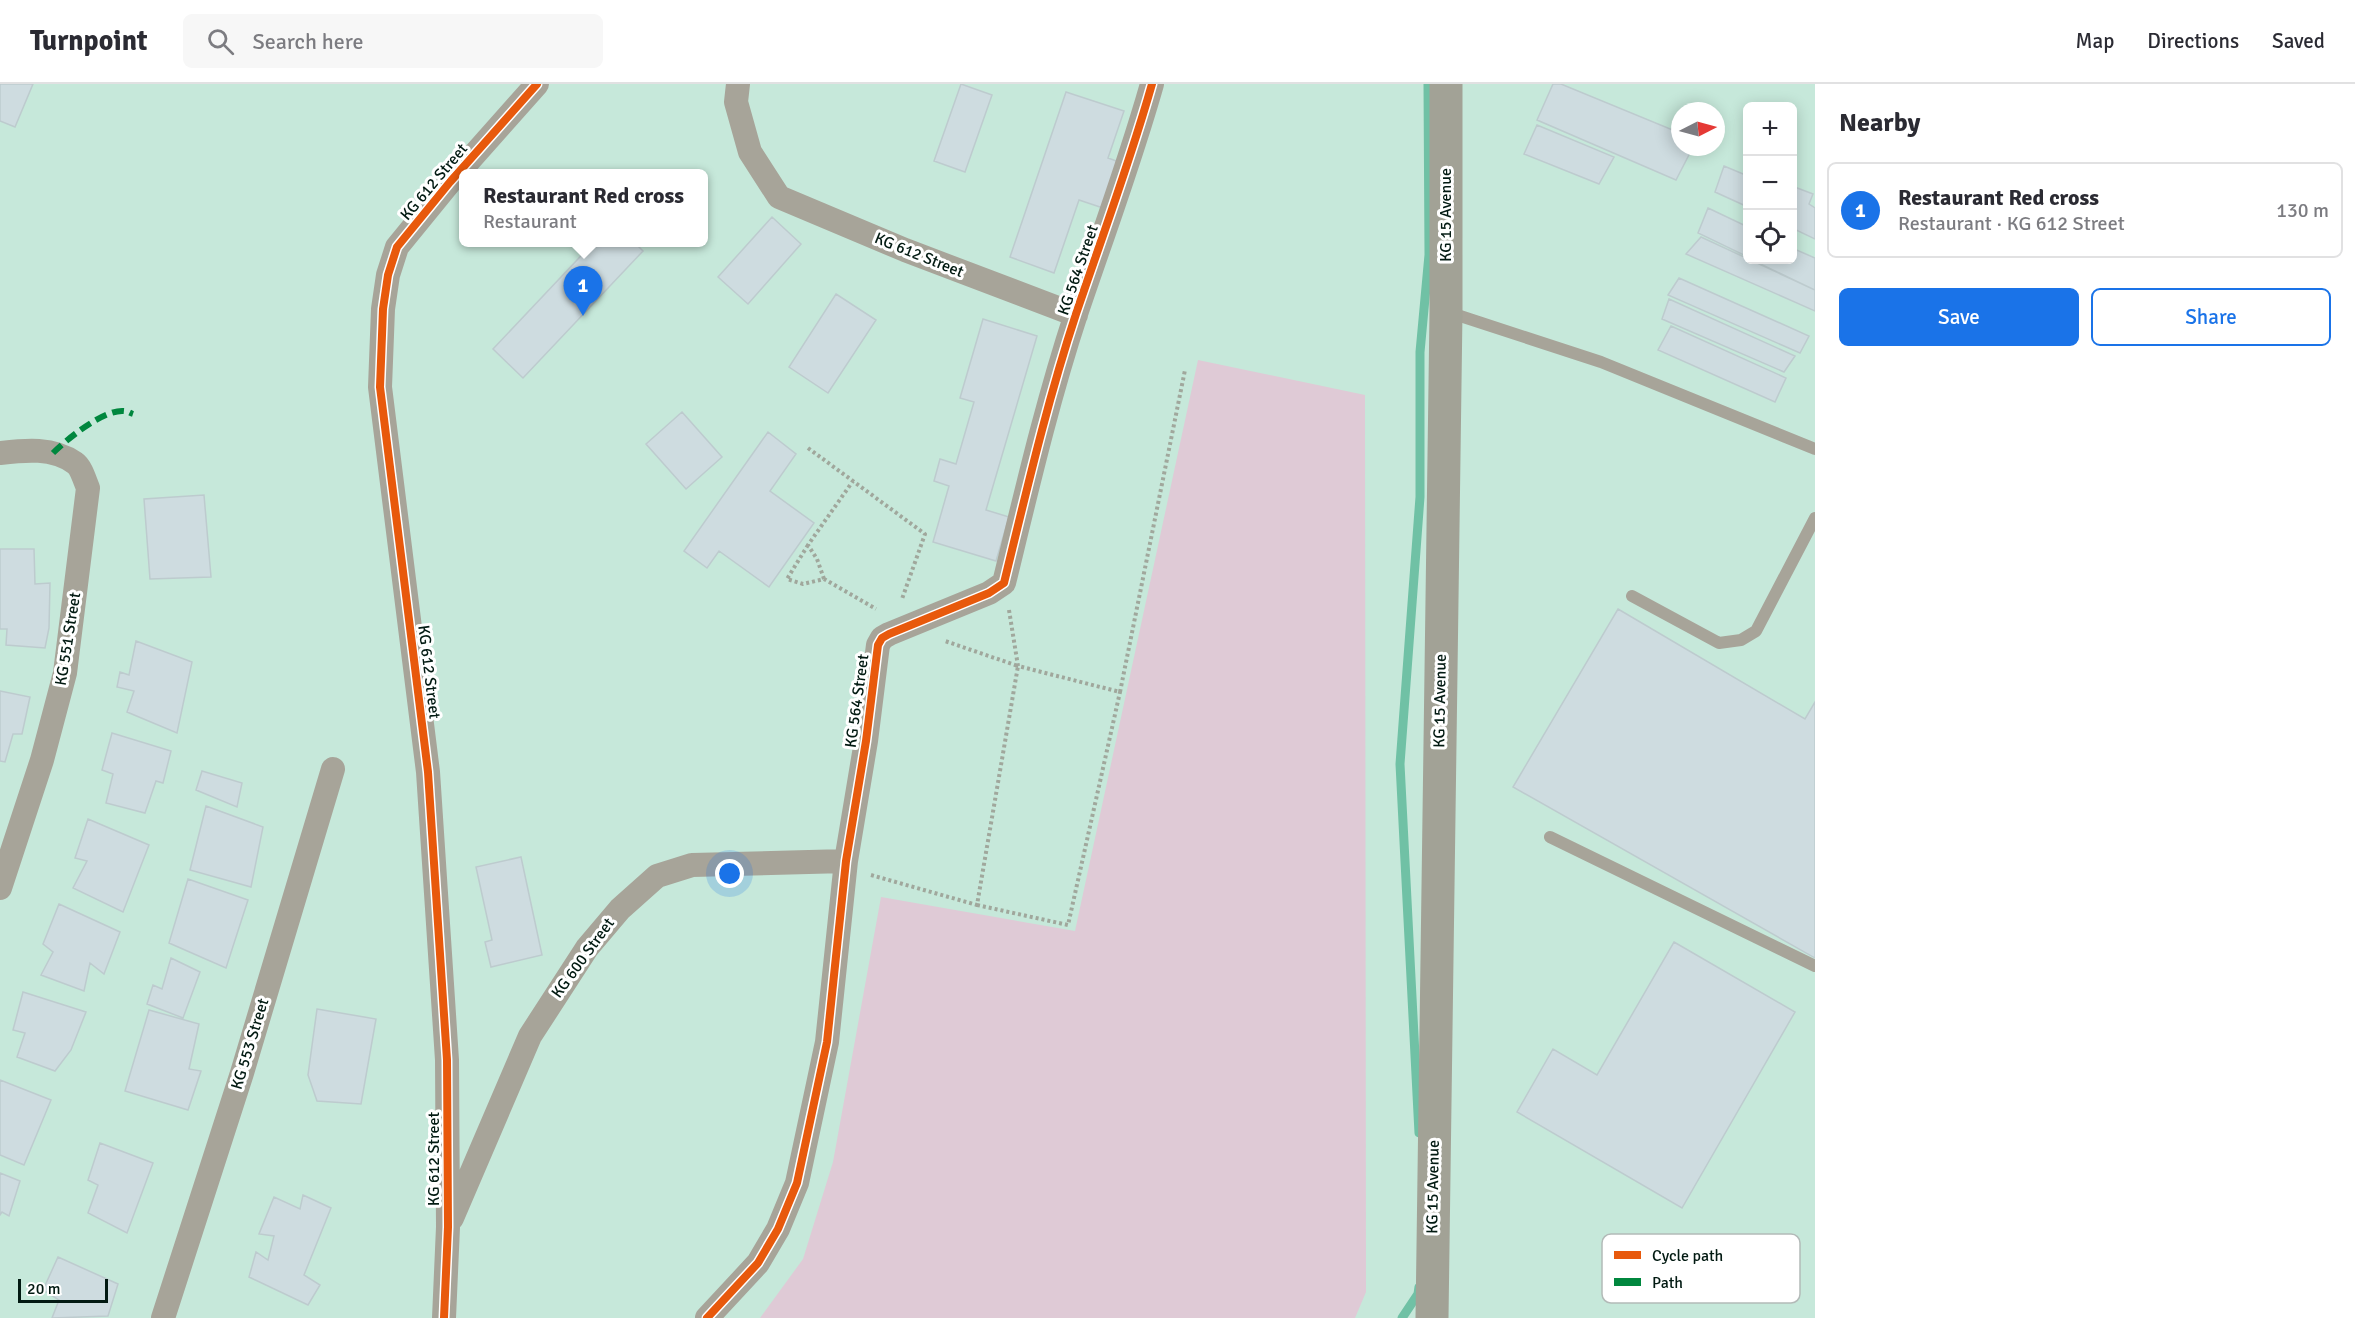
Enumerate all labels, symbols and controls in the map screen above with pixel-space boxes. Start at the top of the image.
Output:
search box [183,14,603,68]
text: Turnpoint [30,24,147,58]
icon: search [204,25,237,58]
text: Search here [252,28,363,55]
text: Map [2076,28,2114,54]
text: Directions [2147,28,2239,54]
text: Saved [2272,28,2325,54]
north arrow [1671,102,1725,156]
map controls [1743,102,1797,264]
button: + [1743,102,1797,156]
text: Nearby [1839,107,1920,139]
street label: KG 612 Street [396,139,472,225]
button: − [1743,156,1797,210]
street label: KG 15 Avenue [1436,168,1456,262]
popup [459,169,708,247]
text: Restaurant Red cross [483,182,684,209]
text: Restaurant Red cross [1898,184,2099,211]
text: 1 [1855,198,1866,223]
text: 130 m [2276,198,2329,223]
text: Restaurant [483,209,577,234]
button: locate [1743,210,1797,264]
text: Restaurant · KG 612 Street [1898,211,2125,236]
street label: KG 564 Street [1053,222,1103,318]
street label: KG 612 Street [872,228,967,282]
pin: 1 [564,266,602,316]
button: Save [1839,288,2079,346]
button: Share [2091,288,2331,346]
street label: KG 551 Street [51,590,85,687]
street label: KG 612 Street [413,624,445,720]
street label: KG 564 Street [841,653,874,749]
street label: KG 15 Avenue [1429,654,1451,748]
your location [715,859,744,888]
street label: KG 600 Street [547,914,619,1002]
street label: KG 553 Street [227,996,273,1092]
street label: KG 612 Street [424,1111,444,1206]
street label: KG 15 Avenue [1422,1140,1444,1234]
legend [1602,1234,1800,1303]
text: Cycle path [1652,1246,1723,1266]
text: Path [1652,1273,1683,1293]
scale bar [18,1276,108,1304]
text: 20 m [27,1279,61,1299]

